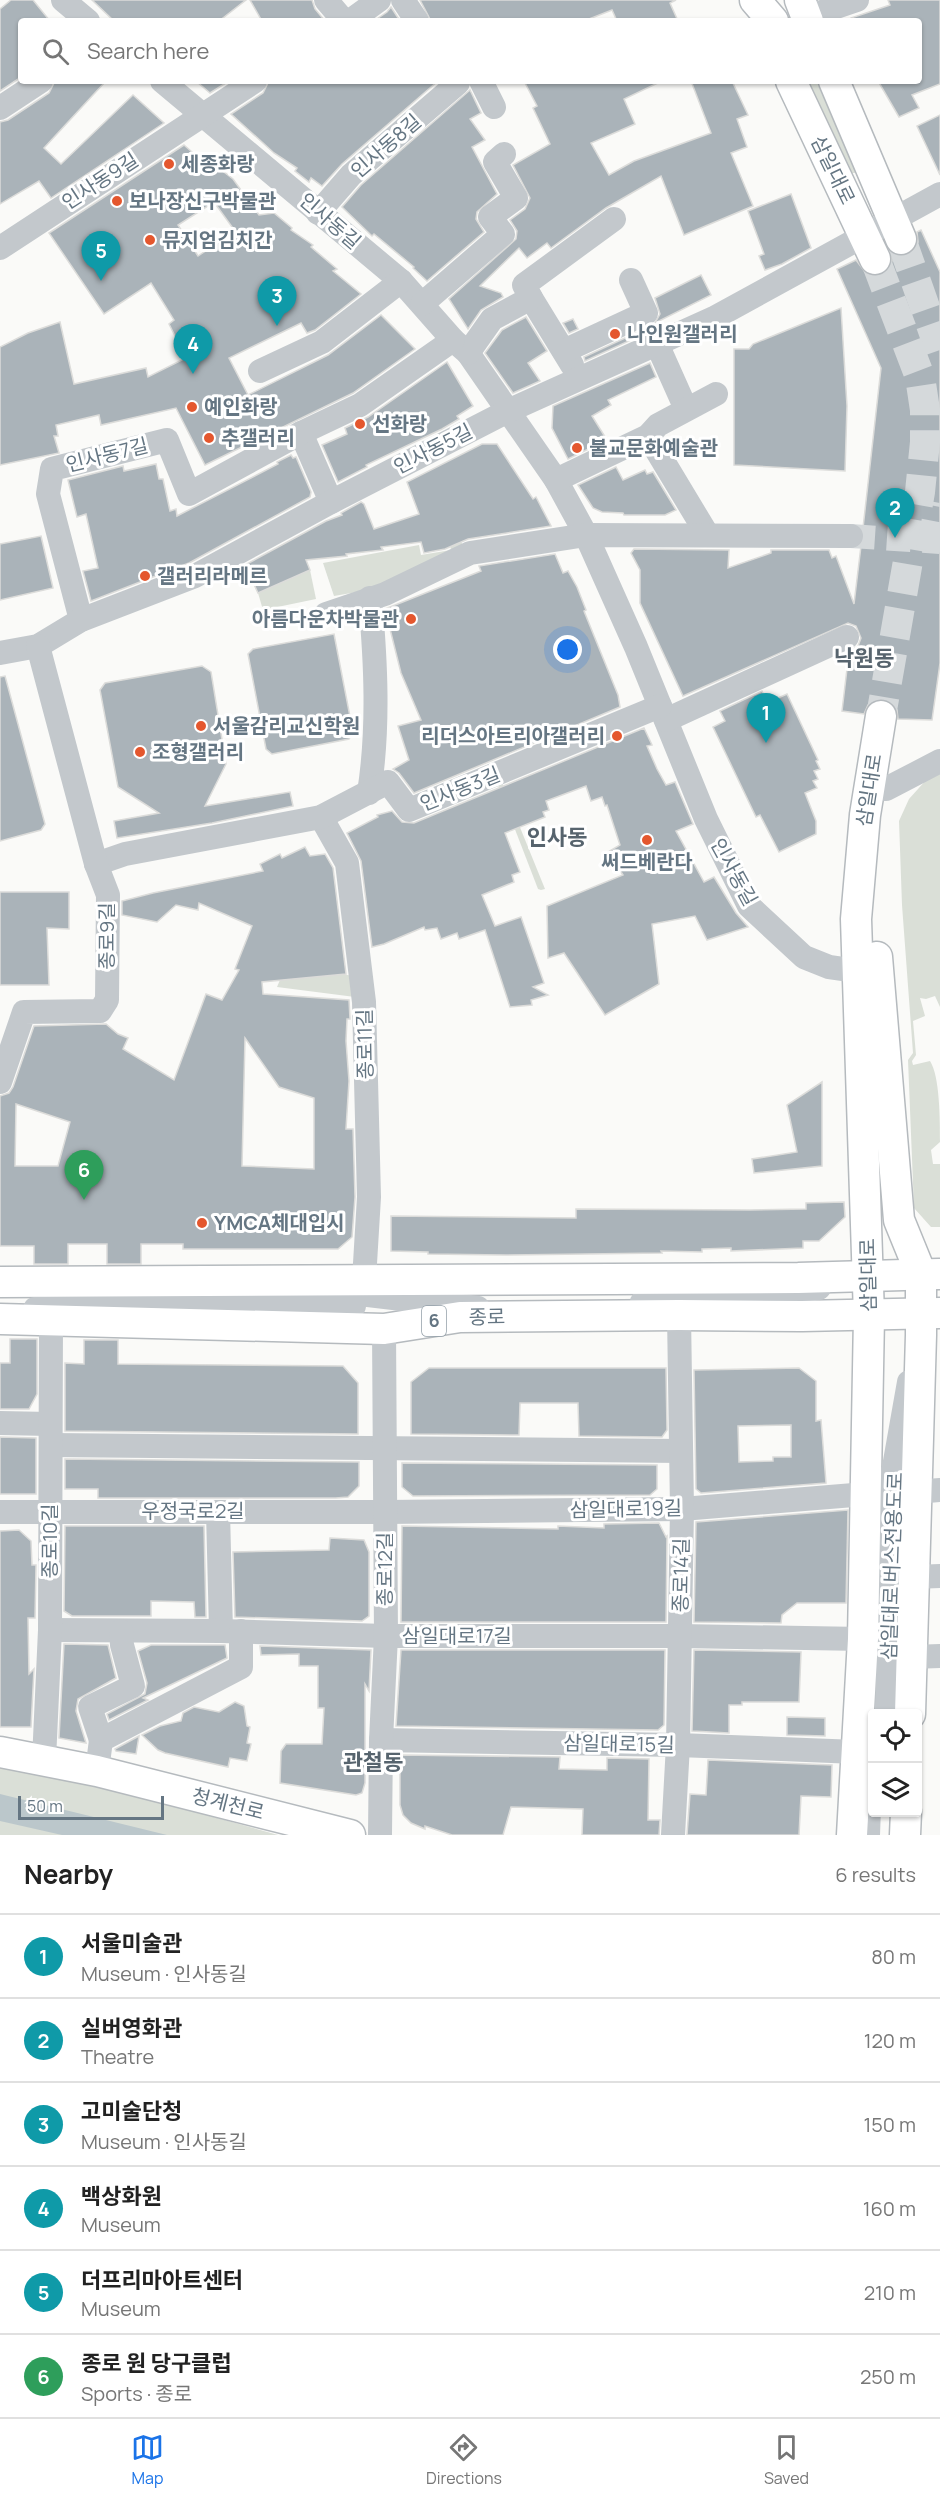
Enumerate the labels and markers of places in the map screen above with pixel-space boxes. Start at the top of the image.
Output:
place label: 세종화랑 [181,150,255,177]
marker: 세종화랑 [162,157,176,171]
place label: 보나장신구박물관 [129,187,277,214]
marker: 보나장신구박물관 [110,194,124,208]
place label: 뮤지엄김치간 [162,226,273,253]
pin: 5 [82,232,120,281]
marker: 뮤지엄김치간 [143,233,157,247]
pin: 3 [258,276,296,326]
place label: 나인원갤러리 [627,320,737,347]
pin: 4 [174,324,212,374]
marker: 나인원갤러리 [608,327,622,341]
place label: 예인화랑 [204,393,278,420]
marker: 예인화랑 [185,400,199,414]
place label: 선화랑 [372,410,427,437]
marker: 선화랑 [353,417,367,431]
place label: 추갤러리 [221,424,295,451]
marker: 추갤러리 [202,431,216,445]
place label: 불교문화예술관 [589,434,718,461]
marker: 불교문화예술관 [570,441,584,455]
pin: 2 [876,488,914,538]
place label: 갤러리라메르 [157,562,267,589]
marker: 갤러리라메르 [138,569,152,583]
place label: 아름다운차박물관 [252,605,400,632]
marker: 아름다운차박물관 [404,612,418,626]
pin: 1 [746,694,786,743]
place label: 서울감리교신학원 [213,712,360,739]
marker: 서울감리교신학원 [194,719,208,733]
place label: 리더스아트리아갤러리 [421,722,605,749]
marker: 리더스아트리아갤러리 [610,729,624,743]
place label: 조형갤러리 [152,738,244,765]
marker: 조형갤러리 [133,745,147,759]
marker: 써드베란다 [640,833,654,847]
place label: 써드베란다 [601,848,693,875]
pin: 6 [64,1150,104,1200]
place label: YMCA체대입시 [214,1209,345,1236]
marker: YMCA체대입시 [195,1216,209,1230]

